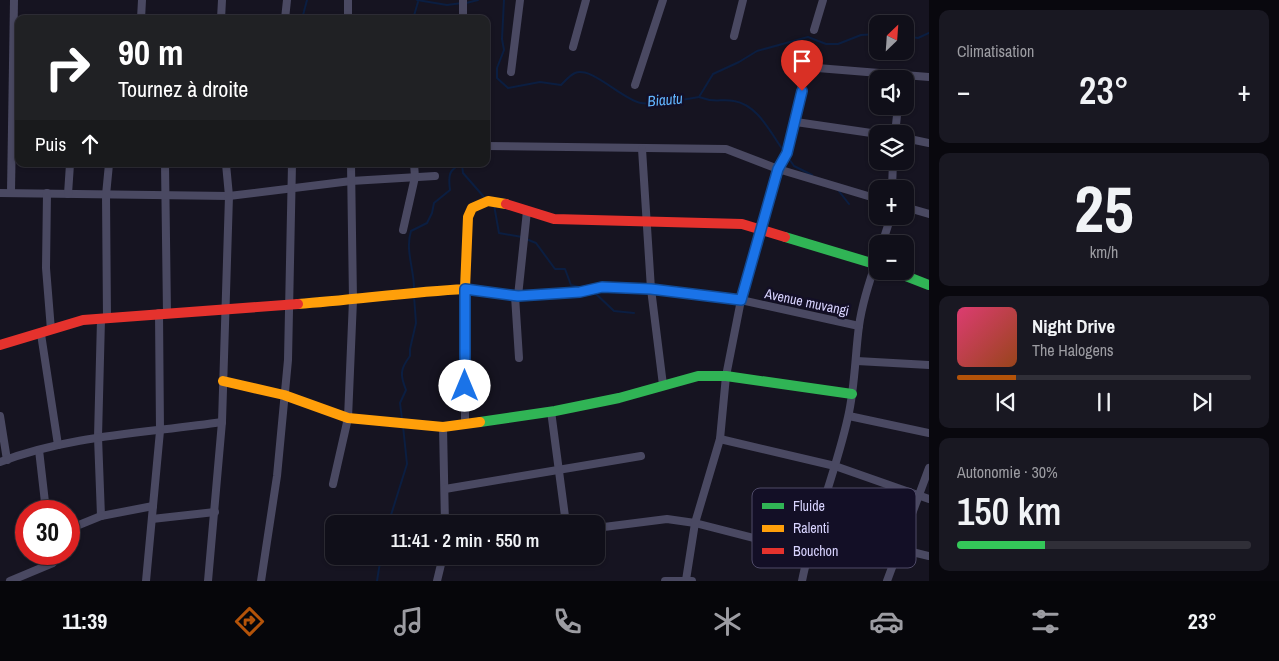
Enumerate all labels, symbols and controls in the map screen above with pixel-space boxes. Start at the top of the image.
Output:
north arrow [869,15,914,60]
map controls [869,15,914,280]
text: 90 m [118,29,183,76]
icon: right [35,35,100,100]
pin [781,40,823,91]
text: Climatisation [957,40,1034,62]
icon: arrive [788,47,816,75]
text: 23° [1079,65,1129,116]
button: sound [869,70,914,115]
text: − [957,72,970,110]
text: + [1238,72,1251,110]
text: Tournez à droite [118,74,248,104]
water label: Biautu [646,87,684,112]
button: layers [869,125,914,170]
icon: ahead [76,130,104,158]
text: Puis [35,131,66,157]
text: 25 [1074,165,1134,252]
button: + [869,180,914,225]
button: − [869,235,914,280]
text: km/h [1090,241,1118,263]
street label: Avenue muvangi [762,284,851,320]
text: Night Drive [1032,313,1115,339]
text: The Halogens [1032,339,1114,361]
position arrow [438,359,490,411]
icon: previous [992,388,1020,416]
icon: pause [1090,388,1118,416]
icon: next [1188,388,1216,416]
text: Autonomie · 30% [957,461,1058,483]
text: 150 km [957,486,1061,537]
legend [752,488,916,568]
text: Fluide [793,497,825,515]
speed limit sign: 30 [15,500,80,565]
text: Ralenti [793,519,829,537]
text: 11:41 · 2 min · 550 m [391,527,539,553]
text: Bouchon [793,542,838,560]
icon: directions [232,604,267,639]
icon: music [391,604,426,639]
icon: phone [550,604,585,639]
icon: climate [710,604,745,639]
icon: car [869,604,904,639]
icon: filters [1028,604,1063,639]
text: 11:39 [62,606,107,636]
text: 23° [1188,606,1217,636]

